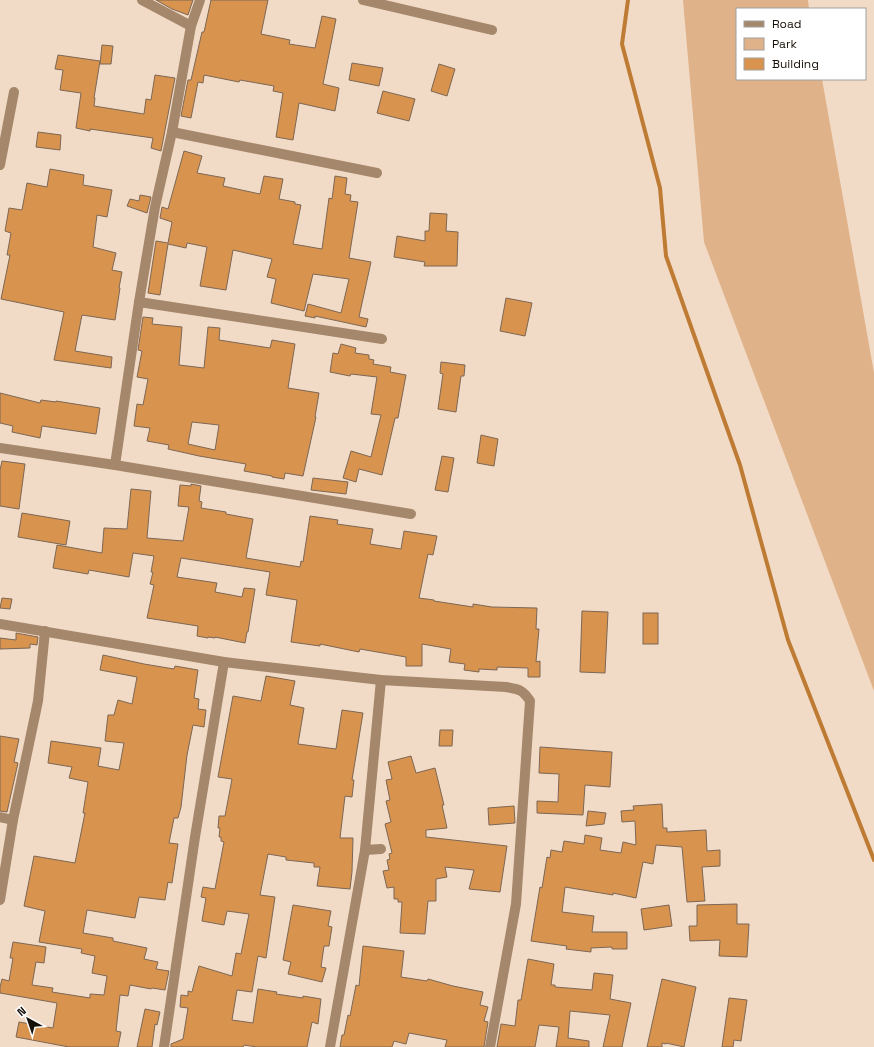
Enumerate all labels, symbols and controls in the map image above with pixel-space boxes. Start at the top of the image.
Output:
legend [736,8,866,80]
text: Road [772,16,801,32]
text: Park [772,36,797,52]
text: Building [772,56,819,72]
north arrow [8,999,48,1039]
text: N [14,1004,29,1019]

